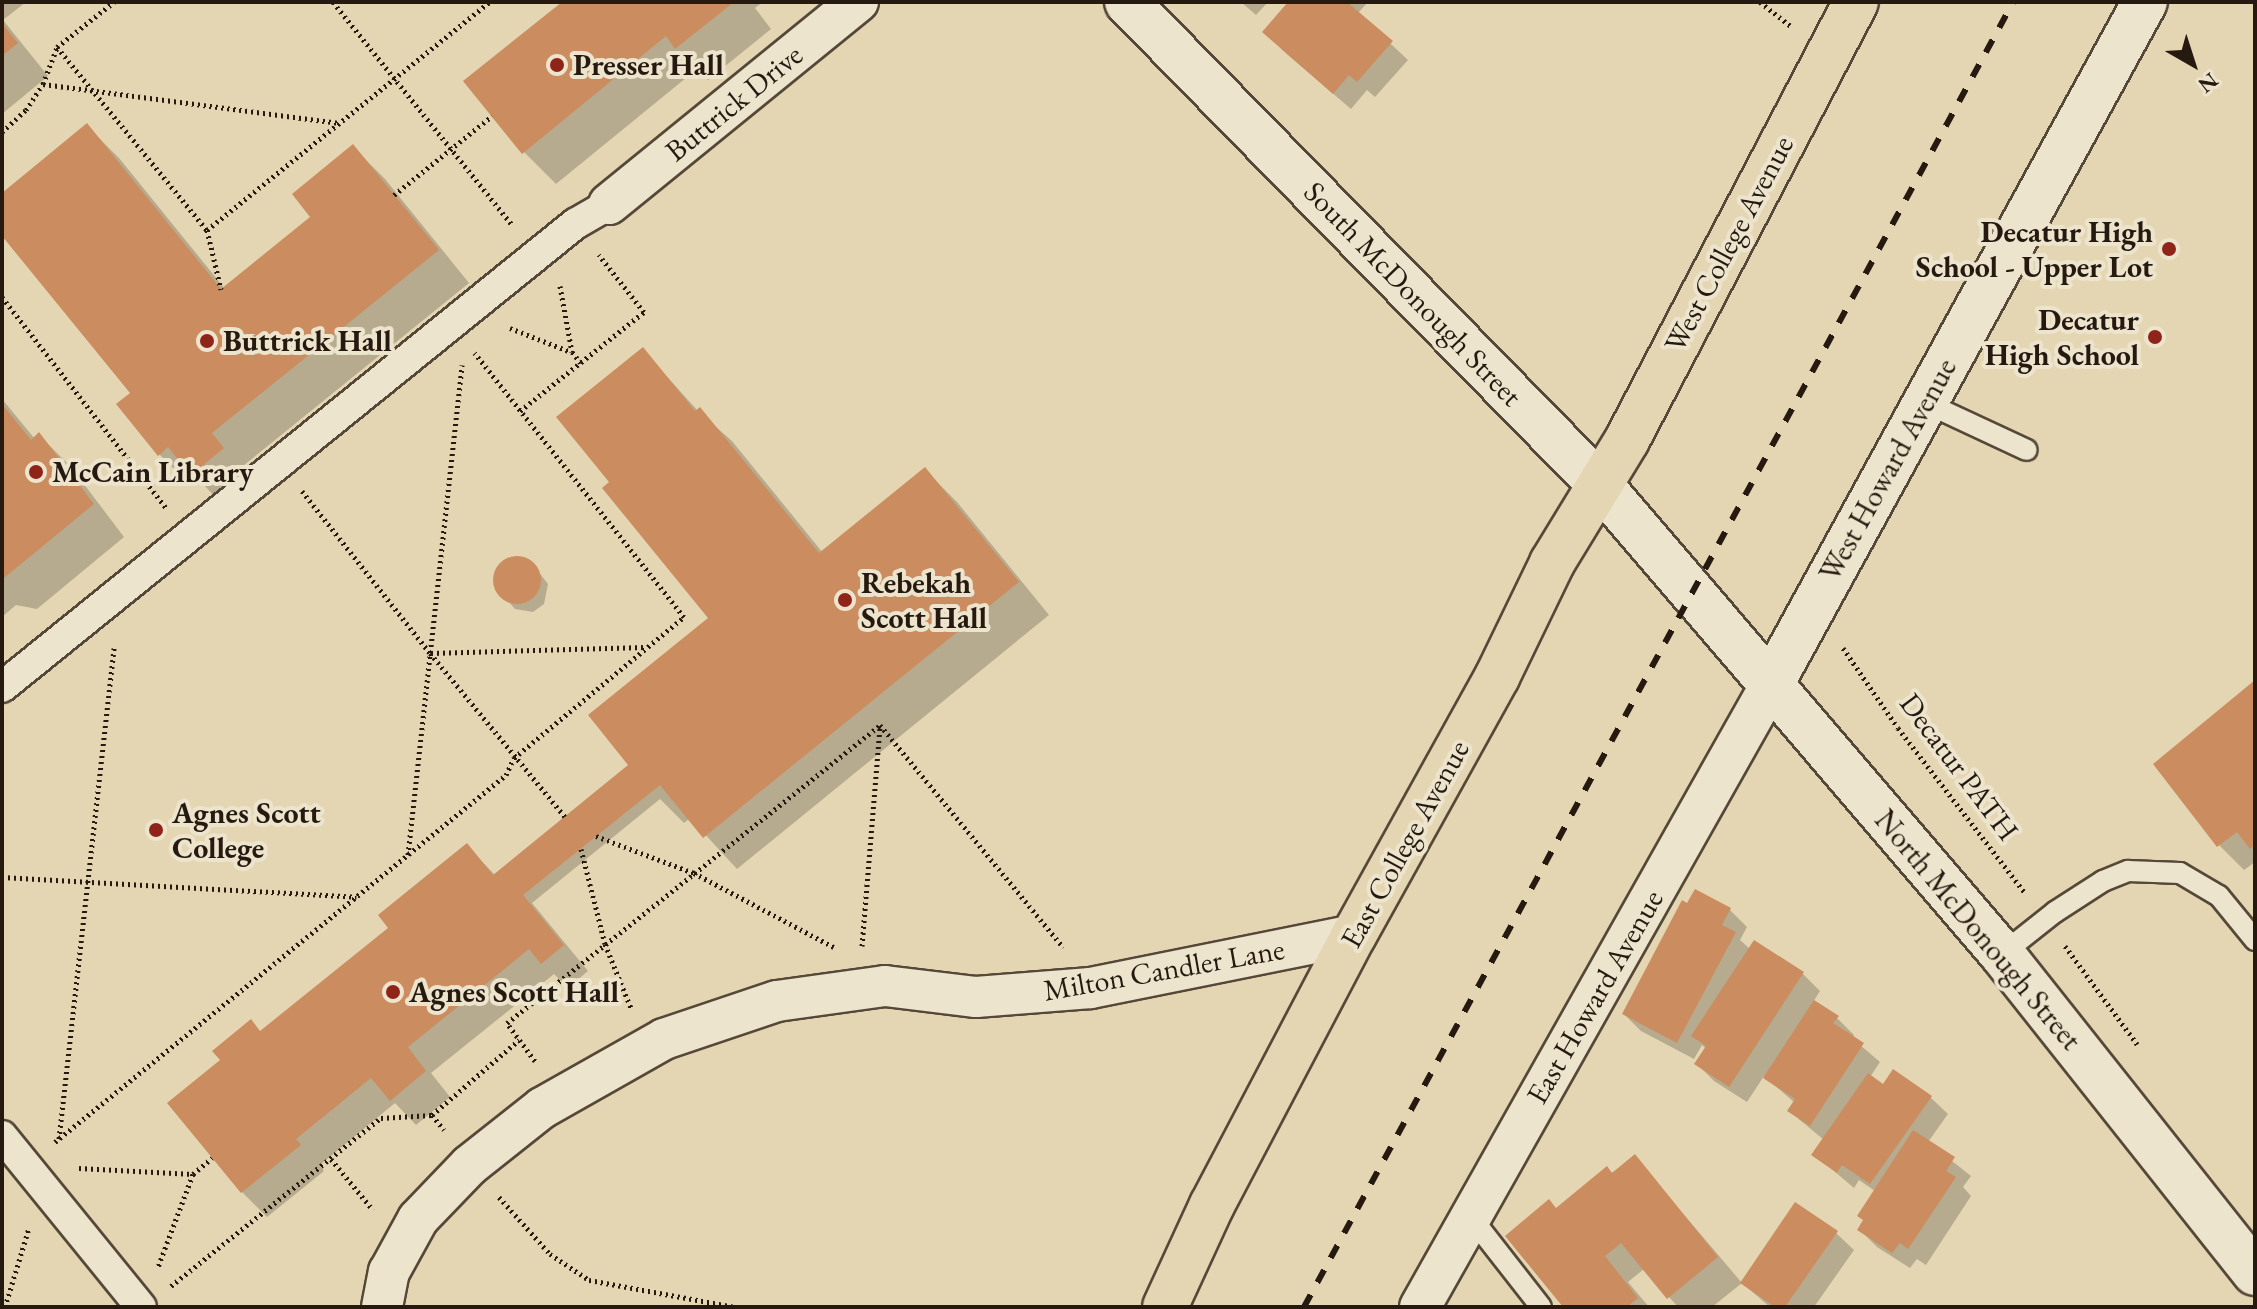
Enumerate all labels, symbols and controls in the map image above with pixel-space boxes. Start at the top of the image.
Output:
north arrow [2153,24,2233,104]
street label: Buttrick Drive [658,37,810,169]
place label: Presser Hall [573,47,724,83]
marker: Presser Hall [548,56,566,74]
text: N [2192,66,2224,100]
street label: West College Avenue [1657,130,1801,358]
street label: South McDonough Street [1296,174,1530,414]
place label: Decatur High School - Upper Lot [1916,214,2153,284]
marker: Decatur High School - Upper Lot [2160,240,2178,258]
place label: Decatur High School [1985,302,2139,372]
place label: Buttrick Hall [223,323,392,359]
marker: Decatur High School [2146,328,2164,346]
marker: Buttrick Hall [198,332,216,350]
street label: West Howard Avenue [1812,352,1964,588]
place label: McCain Library [52,454,253,490]
marker: McCain Library [27,463,45,481]
place label: Rebekah Scott Hall [861,565,987,636]
marker: Rebekah Scott Hall [836,591,854,609]
street label: Decatur PATH [1892,686,2026,848]
street label: East College Avenue [1333,734,1477,954]
place label: Agnes Scott College [172,795,321,866]
street label: North McDonough Street [1867,803,2089,1057]
marker: Agnes Scott College [147,821,165,839]
street label: East Howard Avenue [1519,884,1671,1110]
street label: Milton Candler Lane [1041,931,1287,1009]
place label: Agnes Scott Hall [409,974,619,1010]
marker: Agnes Scott Hall [384,983,402,1001]

